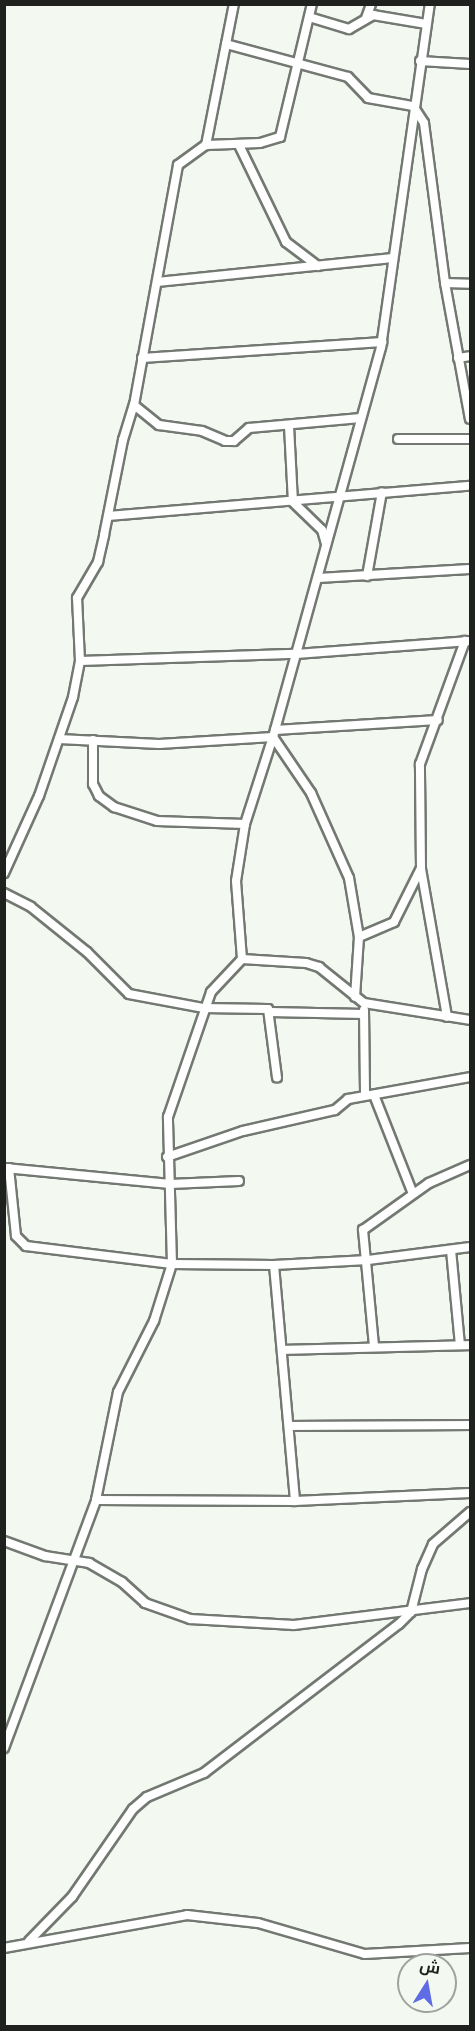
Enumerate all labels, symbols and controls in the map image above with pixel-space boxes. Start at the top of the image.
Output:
north arrow [397,1953,457,2013]
text: ش [418,1956,442,1978]

